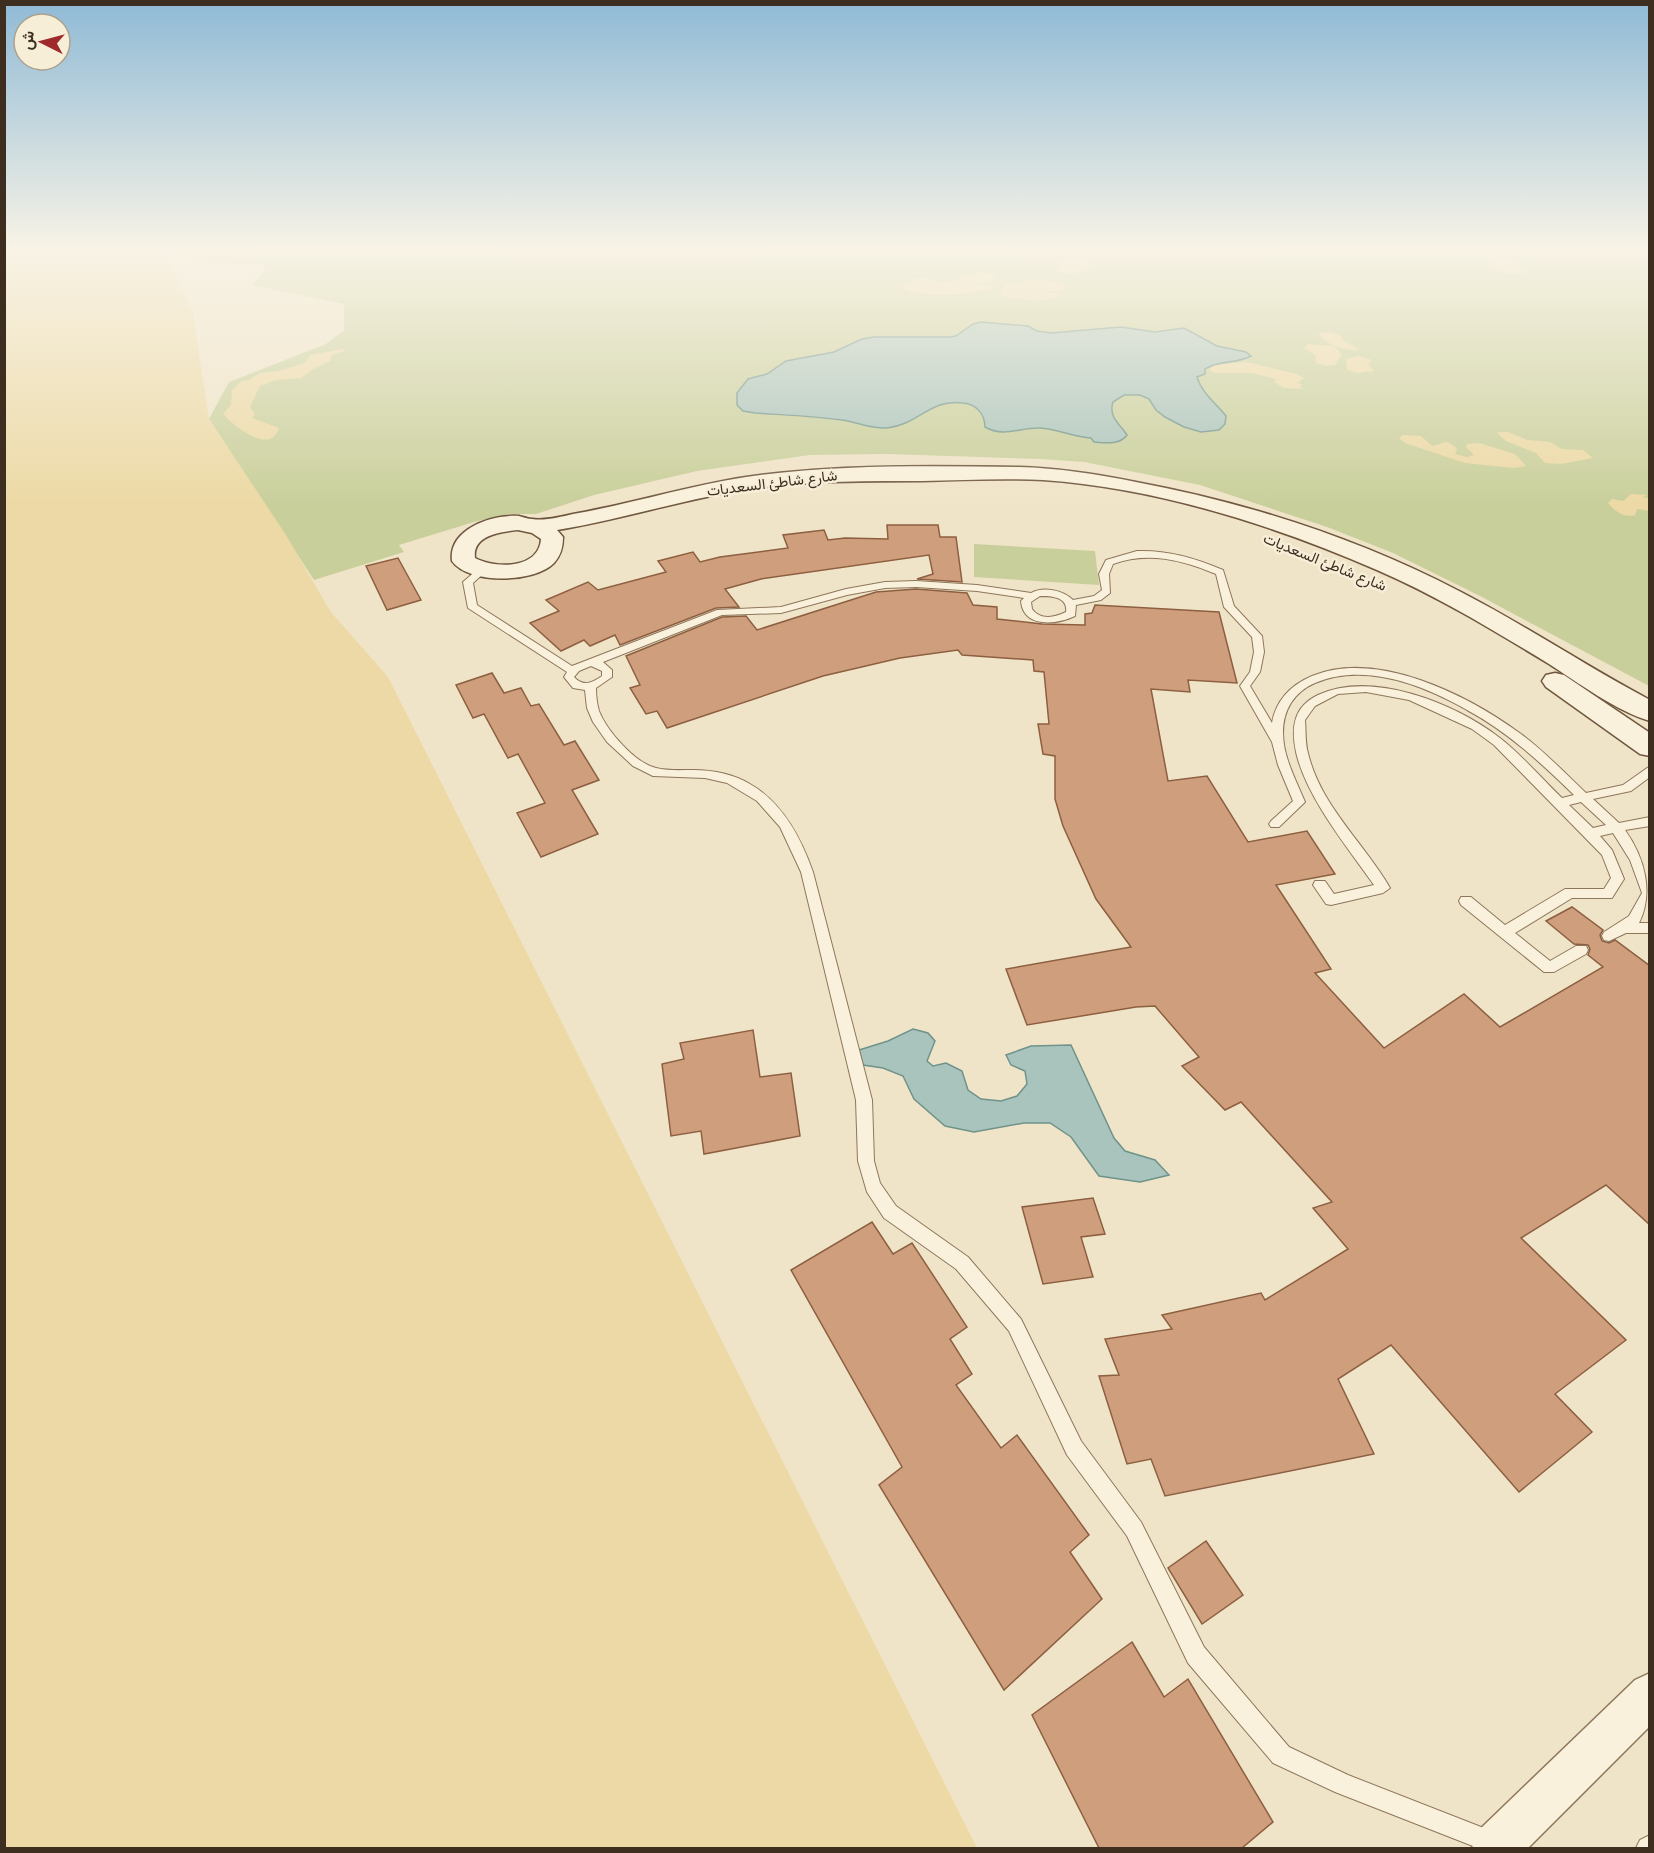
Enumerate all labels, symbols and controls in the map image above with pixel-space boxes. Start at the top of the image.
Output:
north arrow [12,12,72,72]
text: ش [16,30,38,51]
street label: شارع شاطئ السعديات [706,465,839,502]
street label: شارع شاطئ السعديات [1260,528,1390,597]

